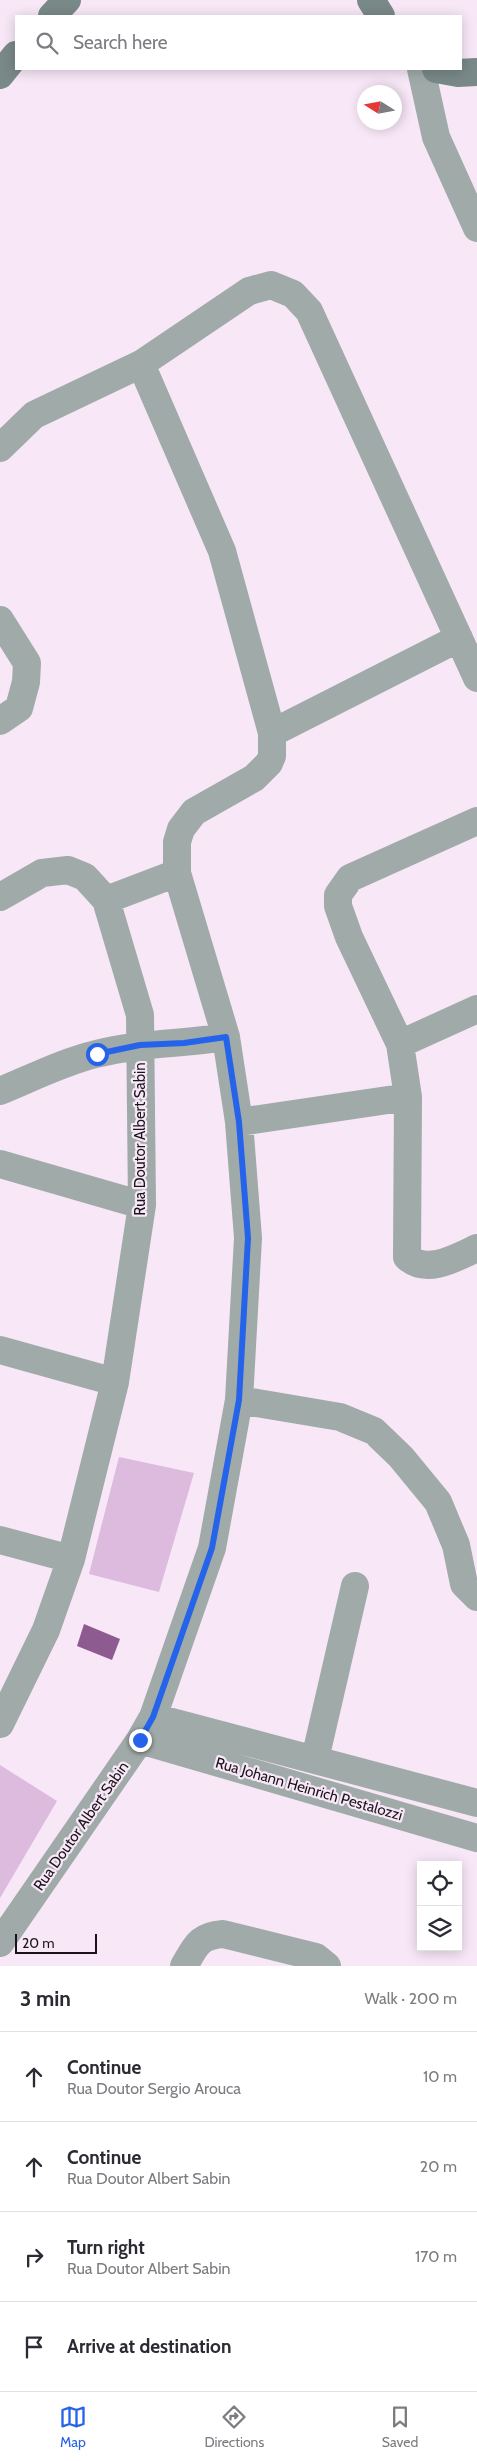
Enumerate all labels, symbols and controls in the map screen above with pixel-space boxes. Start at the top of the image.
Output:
search box [15,15,462,70]
icon: search [33,29,61,57]
text: Search here [73,31,167,54]
north arrow [357,85,402,130]
route start [86,1043,109,1066]
street label: Rua Doutor Albert Sabin [131,1062,149,1216]
route end [129,1729,152,1752]
street label: Rua Johann Heinrich Pestalozzi [213,1754,405,1824]
street label: Rua Doutor Albert Sabin [30,1758,132,1894]
map controls [417,1861,462,1951]
button: locate [417,1861,462,1906]
button: layers [417,1906,462,1951]
scale bar [15,1931,98,1954]
text: 20 m [22,1934,55,1952]
text: 3 min [20,1986,71,2011]
text: Walk · 200 m [365,1989,457,2008]
text: Continue [67,2056,141,2079]
icon: ahead [20,2063,48,2091]
text: 10 m [423,2067,457,2086]
text: Rua Doutor Sergio Arouca [67,2079,241,2098]
text: Continue [67,2146,141,2169]
icon: ahead [20,2153,48,2181]
text: 20 m [420,2157,457,2176]
text: Rua Doutor Albert Sabin [67,2169,231,2188]
text: Turn right [67,2236,145,2259]
icon: right [20,2243,48,2271]
text: 170 m [415,2247,457,2266]
text: Rua Doutor Albert Sabin [67,2259,231,2278]
icon: arrive [20,2333,48,2361]
text: Arrive at destination [67,2335,231,2358]
tab: Map [59,2403,87,2451]
tab: Directions [204,2403,264,2451]
tab: Saved [382,2403,418,2451]

